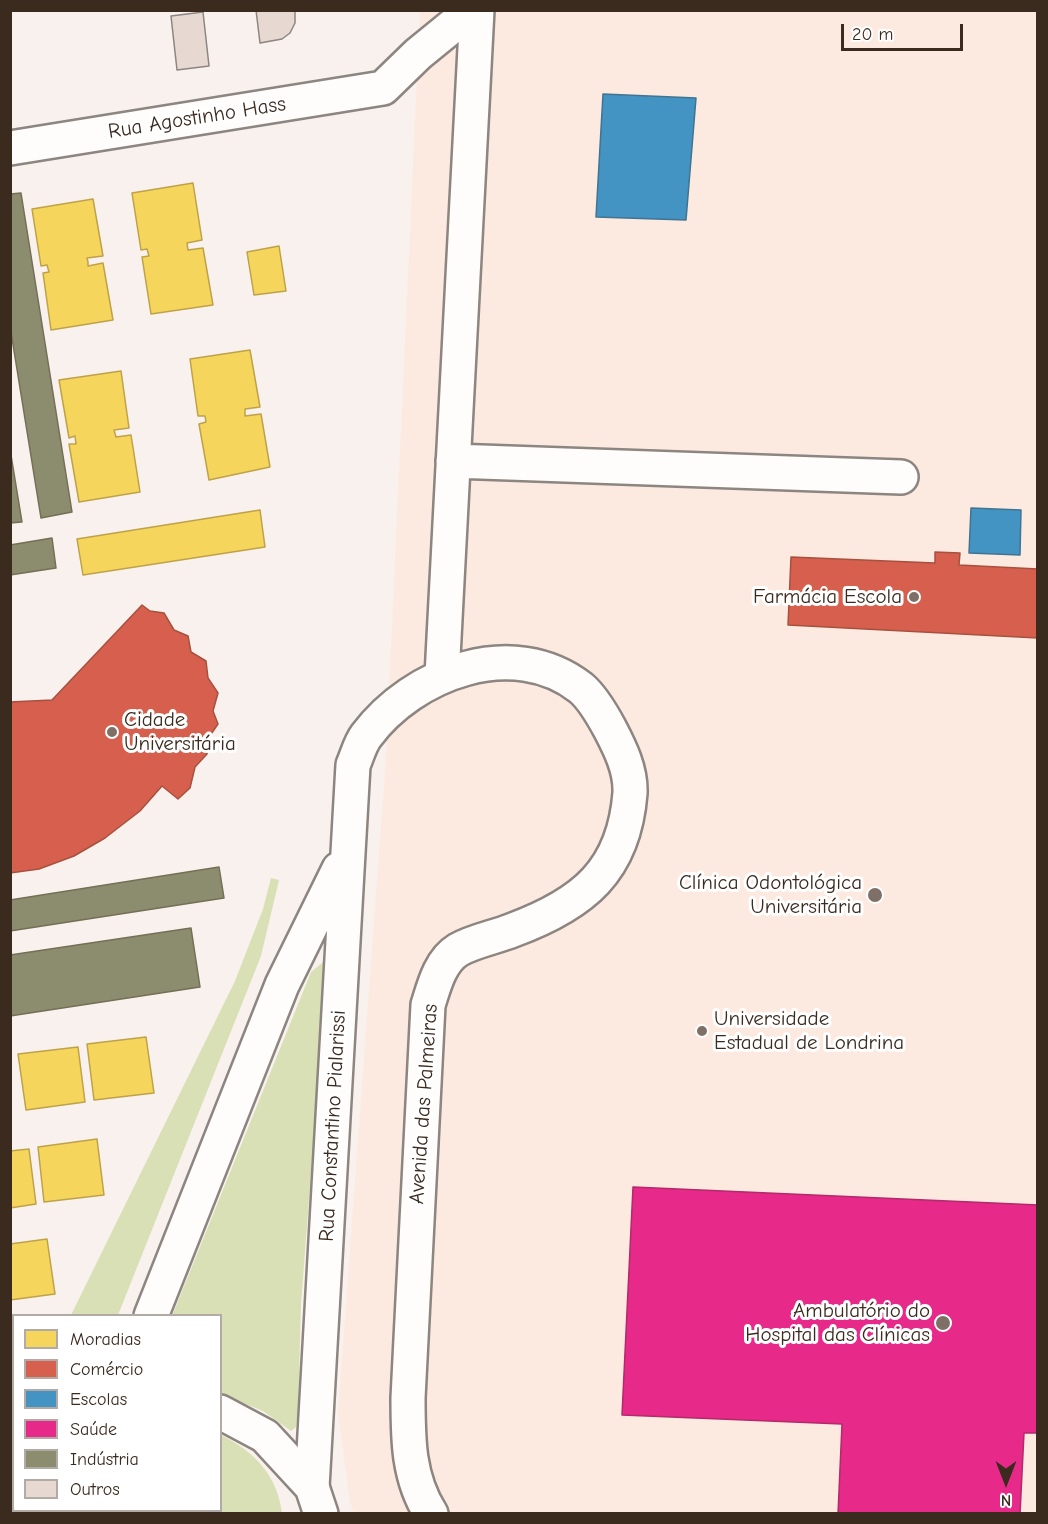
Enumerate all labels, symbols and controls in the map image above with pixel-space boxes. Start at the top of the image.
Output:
scale bar [844,12,966,50]
text: 20 m [852,24,893,45]
street label: Rua Agostinho Hass [106,92,288,144]
place label: Farmácia Escola [753,584,902,610]
marker: Farmácia Escola [907,590,921,604]
place label: Cidade Universitária [124,707,236,757]
marker: Cidade Universitária [105,725,119,739]
place label: Clínica Odontológica Universitária [679,870,862,920]
marker: Clínica Odontológica Universitária [866,886,884,904]
street label: Avenida das Palmeiras [404,1003,444,1205]
place label: Universidade Estadual de Londrina [714,1006,904,1056]
street label: Rua Constantino Pialarissi [314,1010,352,1242]
marker: Universidade Estadual de Londrina [695,1024,709,1038]
place label: Ambulatório do Hospital das Clínicas [745,1298,930,1348]
legend [12,1314,222,1512]
marker: Ambulatório do Hospital das Clínicas [934,1314,952,1332]
text: Moradias [70,1329,141,1350]
text: Comércio [70,1359,143,1380]
text: Escolas [70,1389,127,1410]
text: Saúde [70,1419,117,1440]
text: Indústria [70,1449,139,1470]
north arrow [976,1452,1036,1512]
text: Outros [70,1479,120,1500]
text: N [1001,1491,1011,1509]

